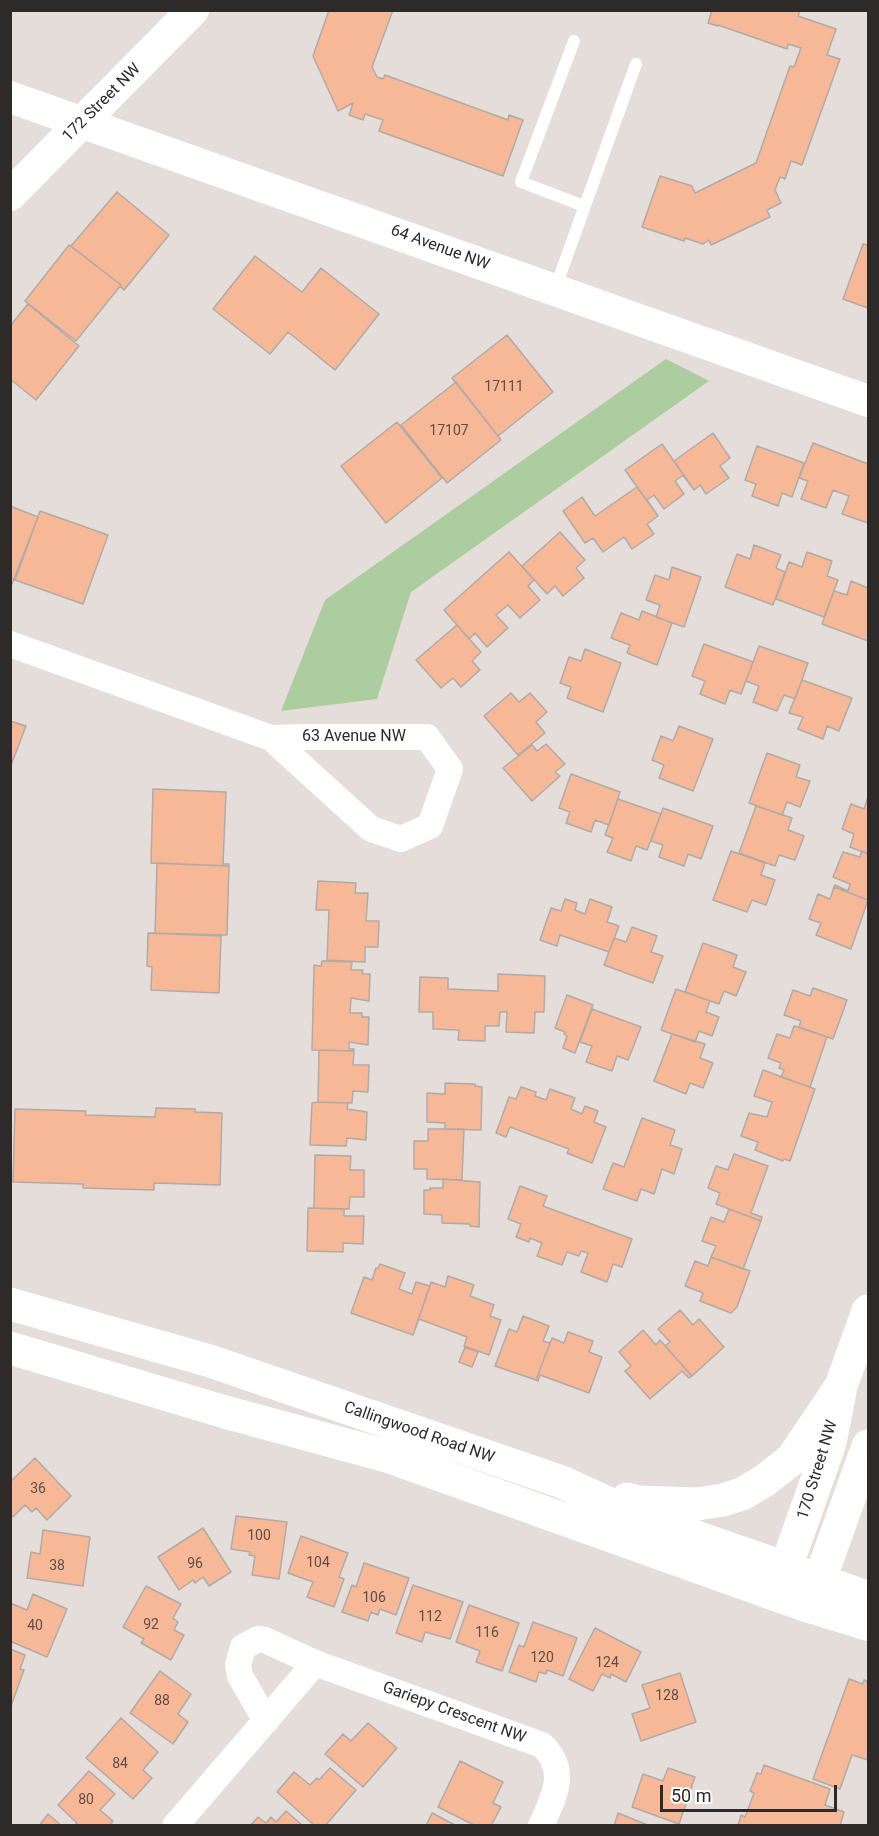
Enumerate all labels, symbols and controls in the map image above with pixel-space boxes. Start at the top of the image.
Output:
street label: 172 Street NW [59,60,145,146]
street label: 64 Avenue NW [388,221,492,275]
house number: 17111 [484,379,524,395]
house number: 17107 [429,423,469,439]
street label: 63 Avenue NW [302,727,406,747]
street label: Callingwood Road NW [341,1398,497,1468]
street label: 170 Street NW [794,1418,842,1522]
house number: 36 [30,1481,46,1497]
house number: 100 [247,1528,271,1544]
house number: 104 [306,1555,330,1571]
house number: 96 [187,1556,203,1572]
house number: 38 [49,1558,65,1574]
house number: 106 [362,1590,386,1606]
house number: 112 [418,1609,442,1625]
house number: 92 [143,1617,159,1633]
house number: 40 [27,1618,43,1634]
house number: 116 [475,1625,499,1641]
house number: 120 [530,1650,554,1666]
house number: 124 [595,1655,619,1671]
street label: Gariepy Crescent NW [380,1678,528,1748]
house number: 128 [655,1688,679,1704]
house number: 88 [154,1693,170,1709]
house number: 84 [112,1756,128,1772]
scale bar [663,1773,840,1811]
text: 50 m [671,1785,711,1806]
house number: 80 [78,1792,94,1808]

